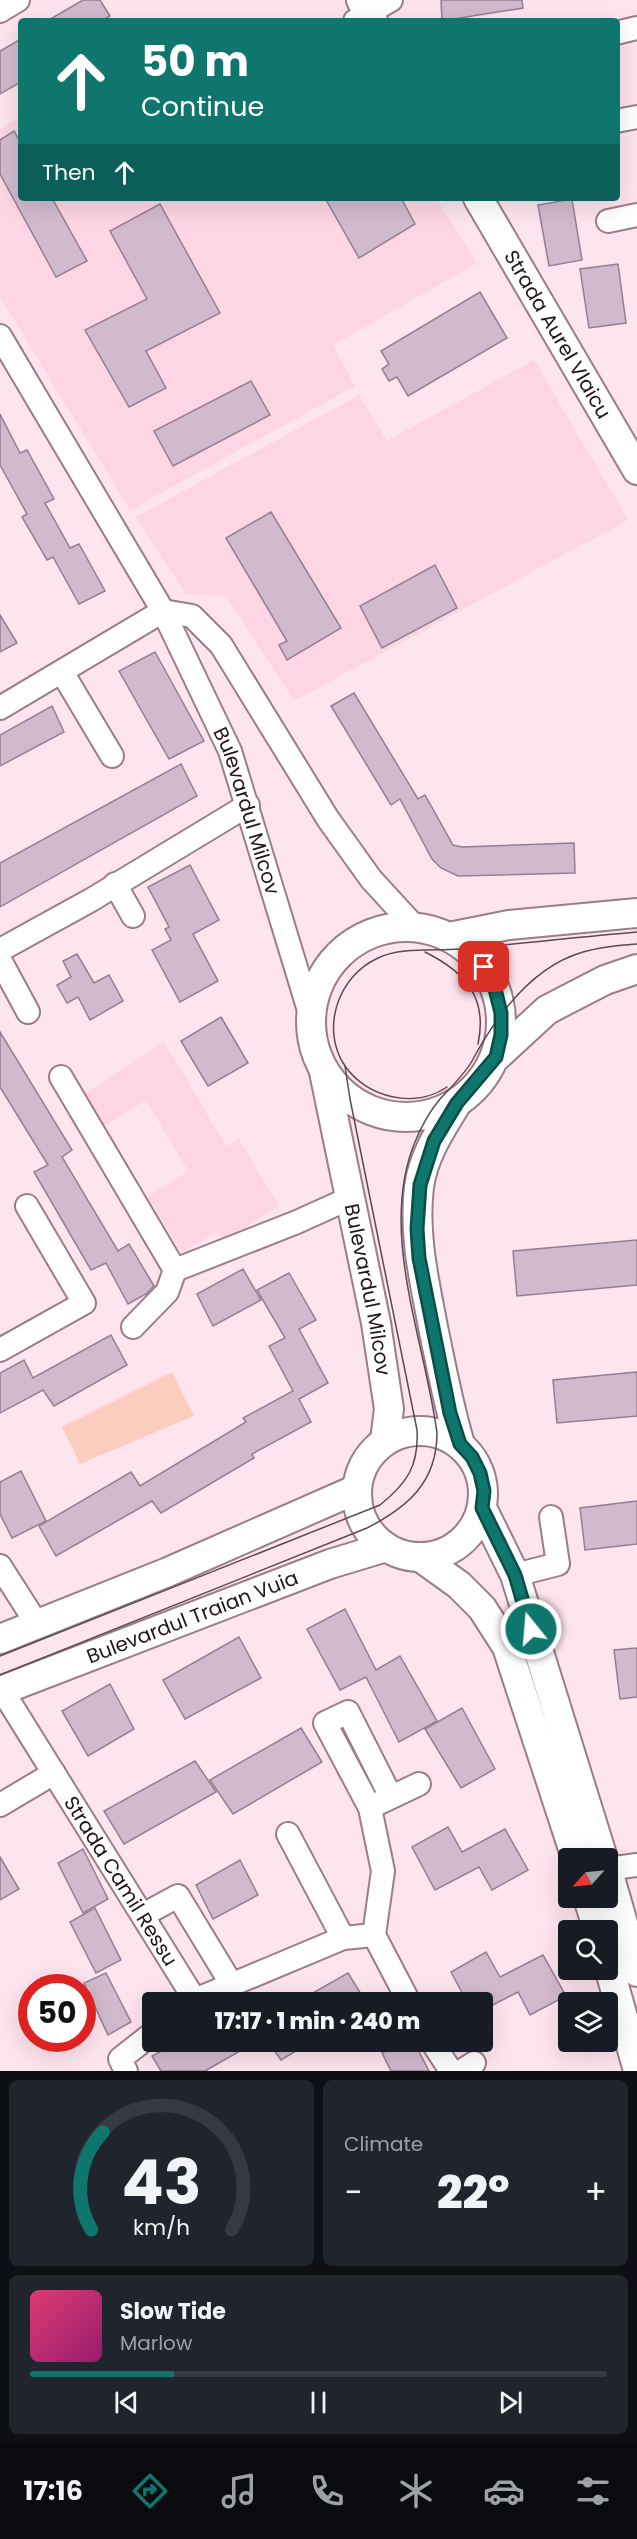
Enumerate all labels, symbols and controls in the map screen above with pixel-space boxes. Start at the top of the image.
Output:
text: 50 m [141,32,249,91]
icon: ahead [42,42,120,120]
text: Continue [141,88,264,125]
icon: ahead [108,156,141,189]
text: Then [42,157,96,188]
street label: Strada Aurel Vlaicu [498,245,618,424]
street label: Bulevardul Milcov [207,722,287,898]
pin [458,941,509,992]
icon: arrive [467,950,500,983]
street label: Bulevardul Milcov [338,1201,398,1377]
street label: Bulevardul Traian Vuia [82,1564,302,1670]
position arrow [499,1597,563,1661]
street label: Strada Camil Ressu [57,1791,184,1971]
north arrow [558,1848,618,1908]
map controls [558,1848,618,2052]
button: search [558,1920,618,1980]
speed limit sign: 50 [18,1974,96,2052]
button: layers [558,1992,618,2052]
text: 17:17 · 1 min · 240 m [215,2006,420,2037]
text: Climate [344,2130,423,2158]
text: 43 [121,2138,201,2226]
text: 22° [437,2161,510,2224]
text: − [344,2169,362,2216]
text: + [584,2169,607,2216]
text: km/h [133,2212,190,2243]
text: Slow Tide [120,2296,226,2327]
text: Marlow [120,2329,192,2357]
icon: previous [110,2386,143,2419]
icon: pause [302,2386,335,2419]
icon: next [494,2386,527,2419]
icon: directions [129,2470,171,2512]
icon: music [218,2470,260,2512]
icon: phone [306,2470,348,2512]
icon: climate [395,2470,437,2512]
icon: car [483,2470,525,2512]
icon: filters [572,2470,614,2512]
text: 17:16 [23,2472,83,2509]

